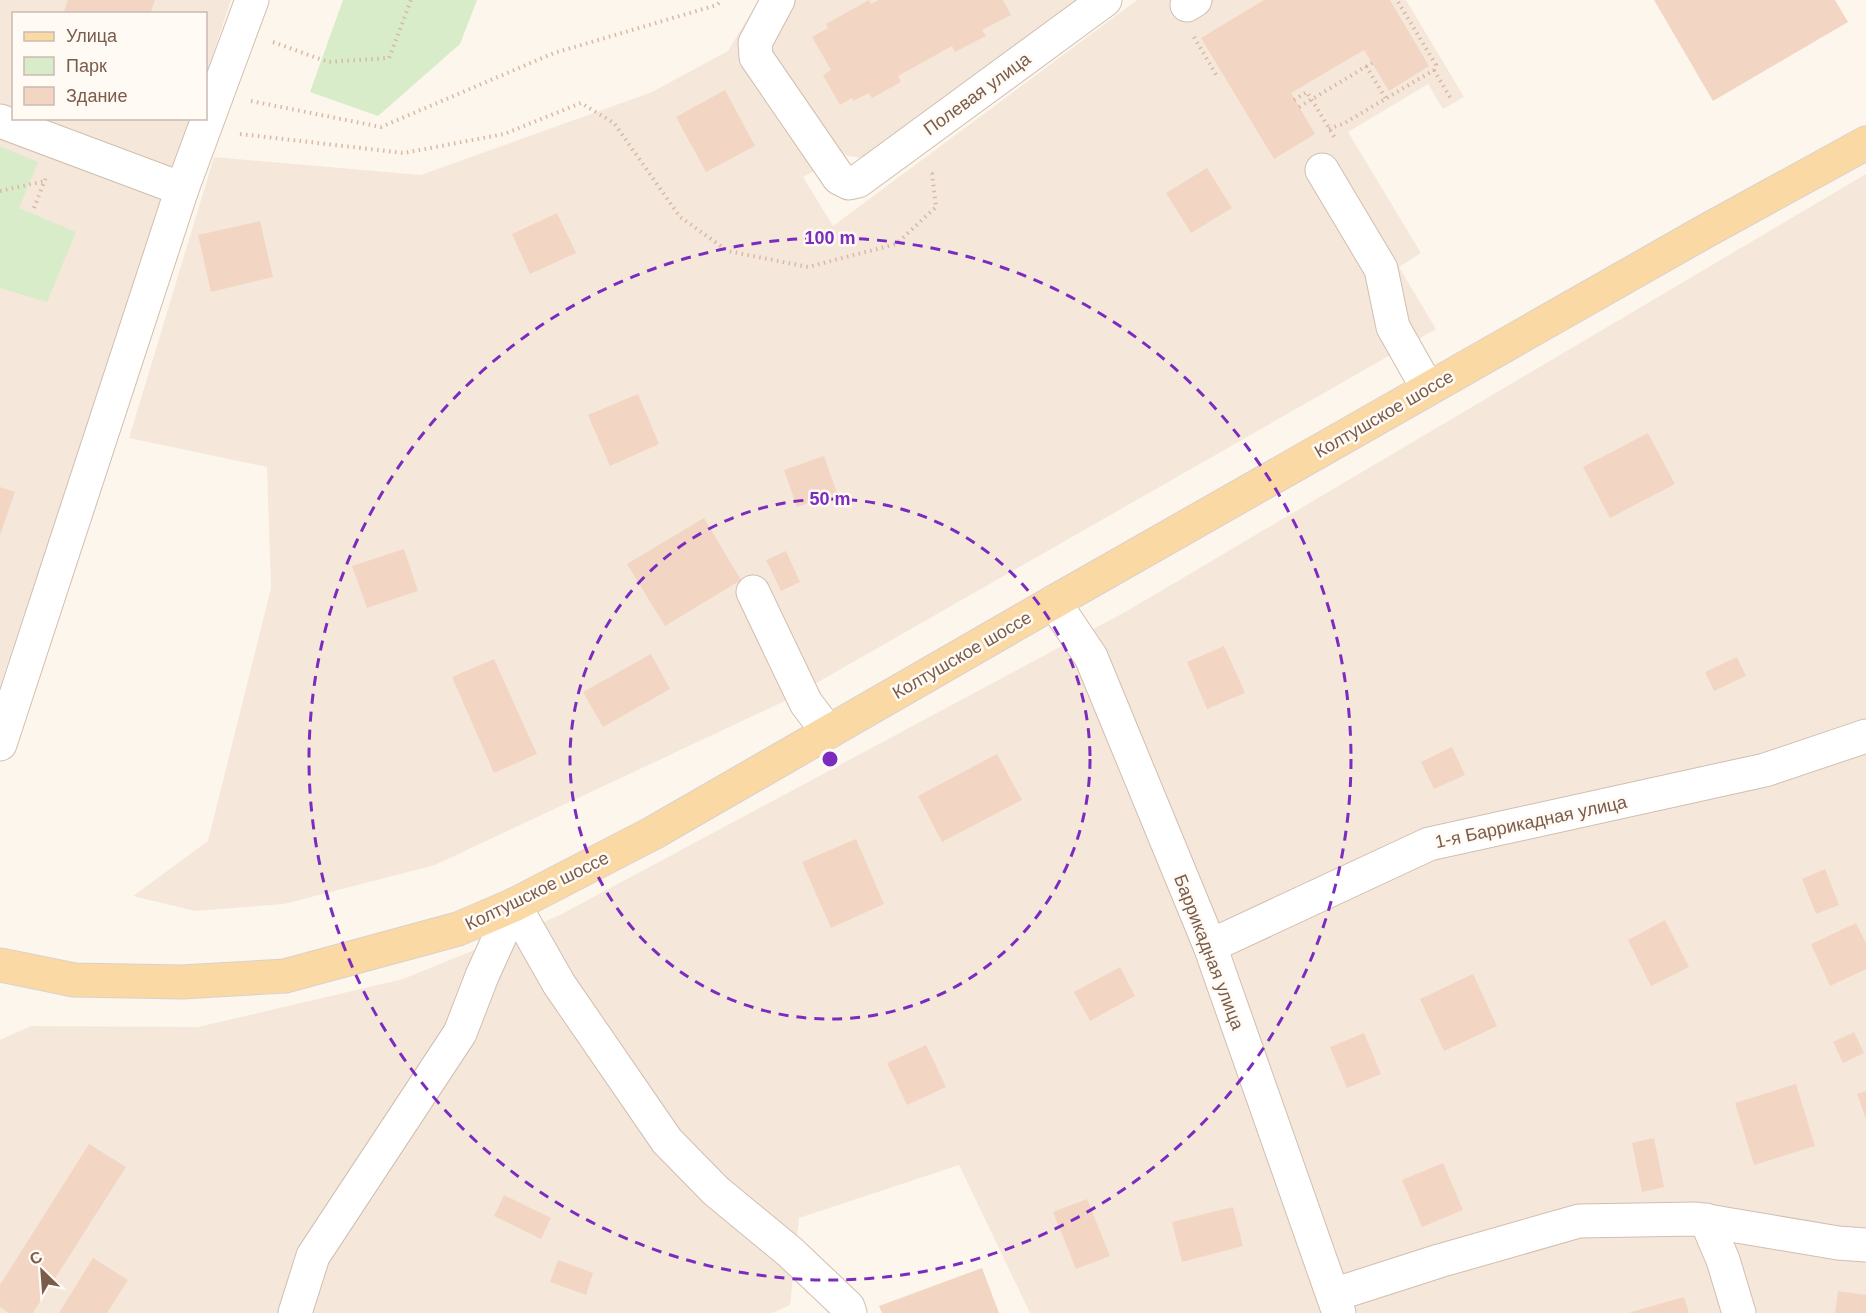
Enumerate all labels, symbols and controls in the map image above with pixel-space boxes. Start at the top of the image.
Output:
legend [12,12,207,120]
text: Улица [66,26,118,46]
street label: Полевая улица [920,48,1035,139]
text: Парк [66,56,107,76]
text: Здание [66,86,127,106]
text: 100 m [804,228,856,248]
street label: Колтушское шоссе [1311,366,1457,462]
text: 50 m [809,489,851,509]
street label: Колтушское шоссе [889,607,1035,703]
centre of rings [820,749,840,769]
street label: 1-я Баррикадная улица [1433,792,1630,852]
street label: Колтушское шоссе [462,848,612,934]
street label: Баррикадная улица [1170,871,1248,1033]
north arrow [12,1241,72,1301]
text: С [27,1248,45,1268]

